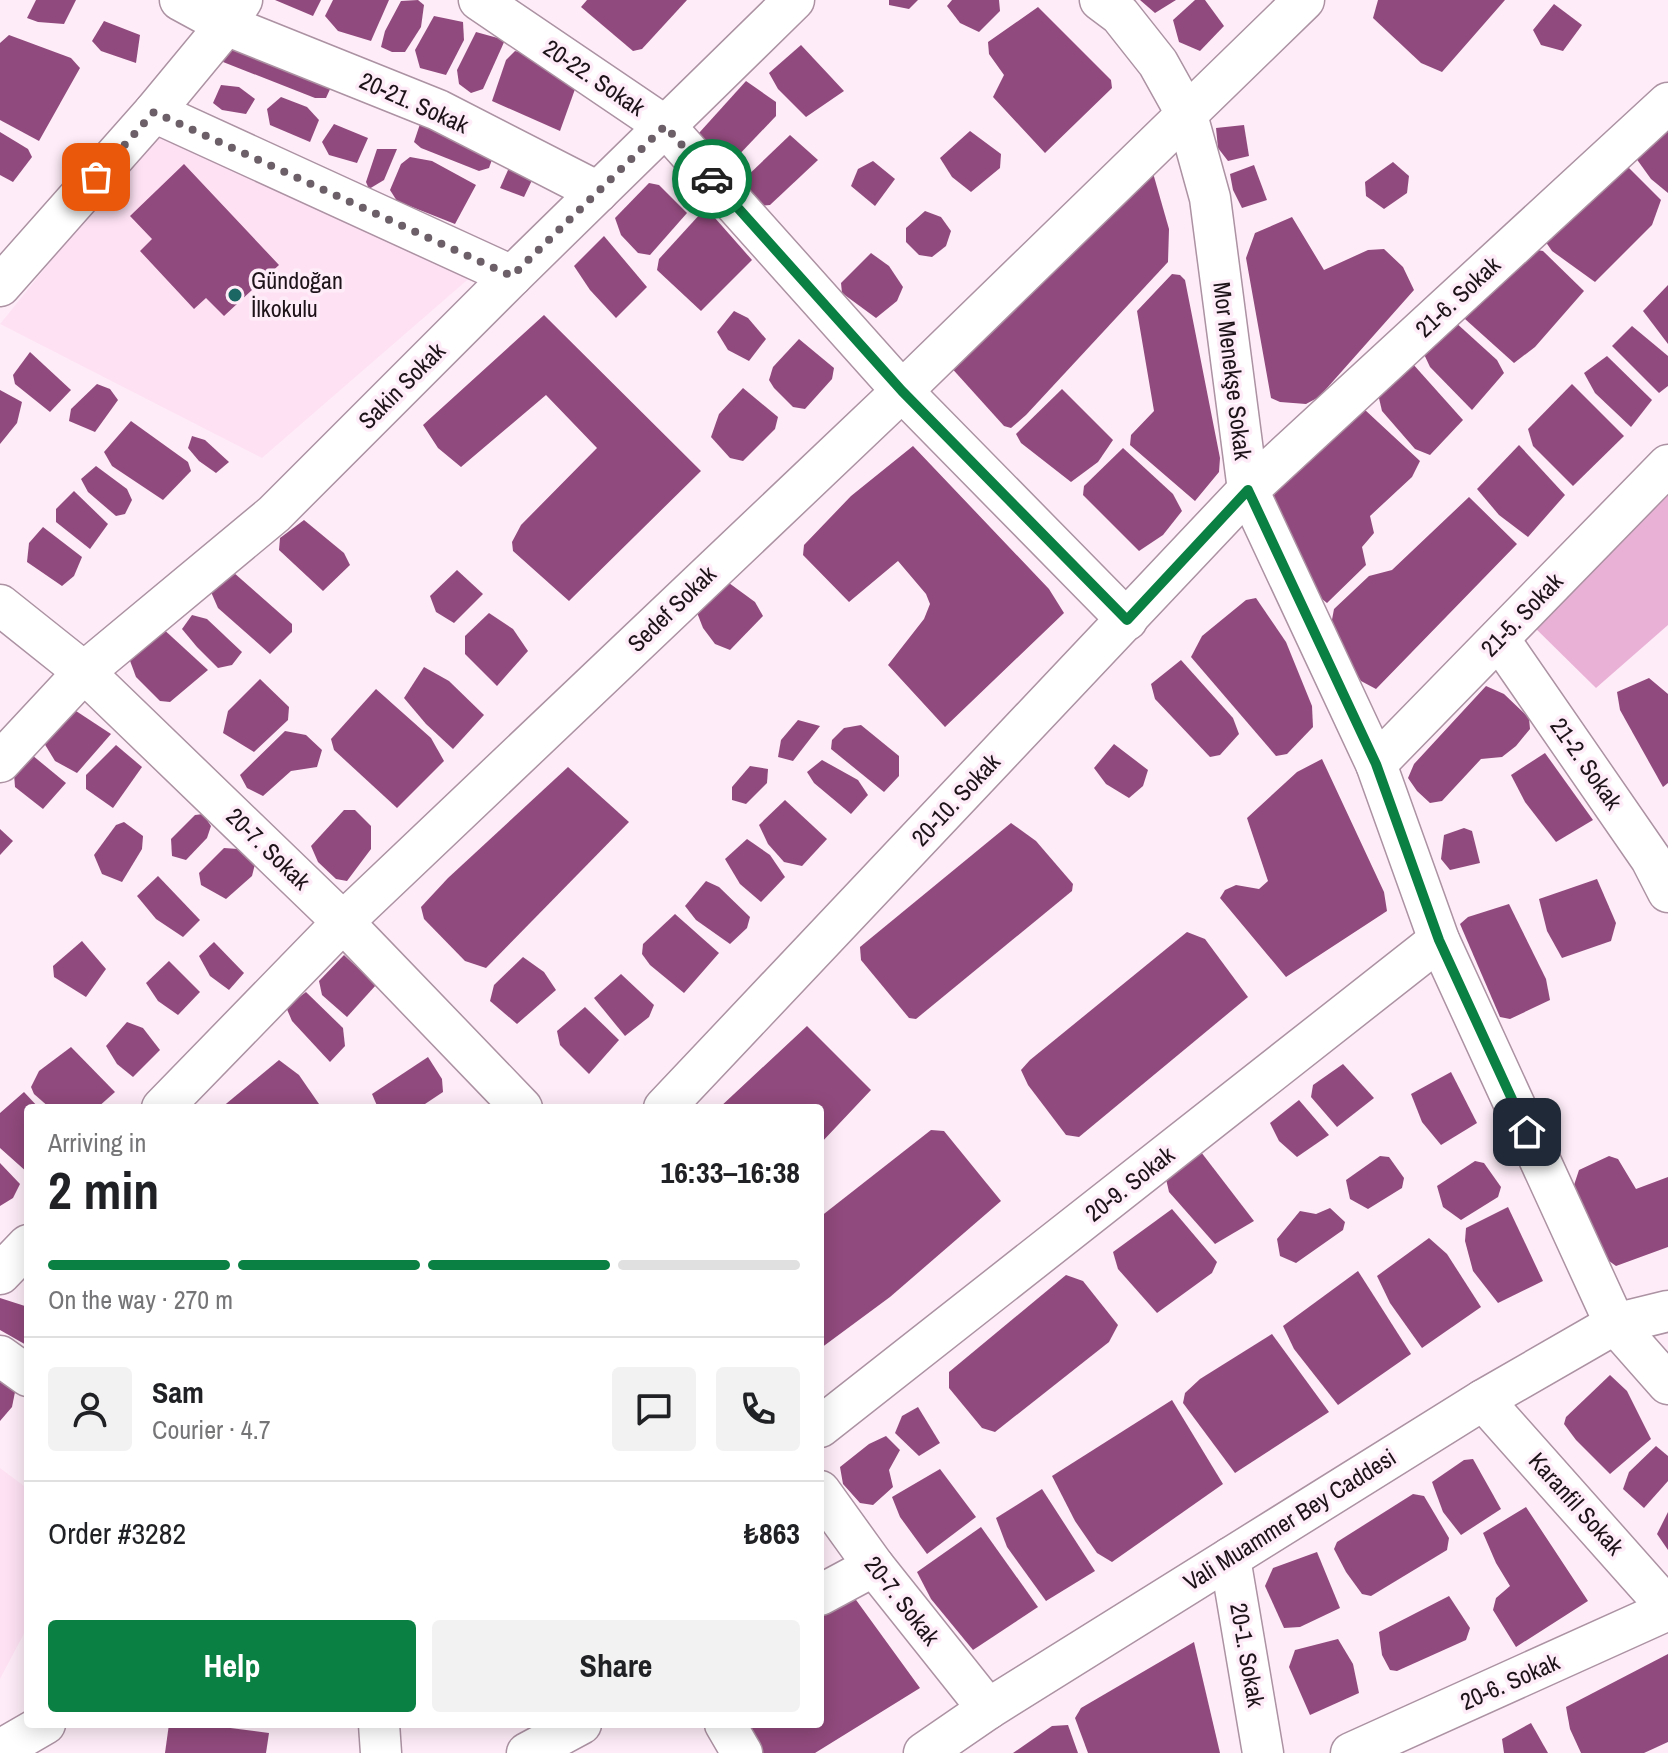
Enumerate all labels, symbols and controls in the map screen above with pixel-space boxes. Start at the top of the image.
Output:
street label: 20-22. Sokak [538,31,652,123]
street label: 20-21. Sokak [355,64,474,140]
courier [672,139,752,219]
pin [62,143,130,211]
icon: bag [74,155,118,199]
icon: car [690,157,734,201]
street label: 21-6. Sokak [1408,249,1507,344]
place label: Gündoğan İlkokulu [251,264,343,324]
street label: Mor Menekşe Sokak [1206,280,1260,462]
marker: Gündoğan İlkokulu [226,286,244,304]
street label: Sakin Sokak [351,335,452,436]
street label: Sedef Sokak [620,558,723,659]
street label: 21-5. Sokak [1473,565,1569,663]
street label: 21-2. Sokak [1544,711,1630,816]
street label: 20-10. Sokak [904,746,1007,853]
street label: 20-7. Sokak [220,800,318,896]
pin [1493,1098,1561,1166]
icon: home [1505,1110,1549,1154]
text: Arriving in [48,1125,146,1160]
street label: 20-9. Sokak [1078,1138,1181,1228]
text: 16:33–16:38 [661,1152,800,1192]
text: 2 min [48,1155,159,1225]
text: On the way · 270 m [48,1282,233,1317]
button: person [48,1367,132,1451]
button: chat [612,1367,696,1451]
button: phone [716,1367,800,1451]
text: Sam [152,1372,204,1412]
text: Courier · 4.7 [152,1412,271,1447]
street label: Vali Muammer Bey Caddesi [1177,1441,1402,1598]
street label: Karanfil Sokak [1522,1445,1632,1562]
text: Order #3282 [48,1513,186,1553]
text: ₺863 [744,1513,800,1553]
street label: 20-7. Sokak [858,1549,948,1652]
street label: 20-1. Sokak [1223,1600,1273,1709]
button: Help [48,1620,416,1712]
button: Share [432,1620,800,1712]
street label: 20-6. Sokak [1455,1645,1564,1717]

